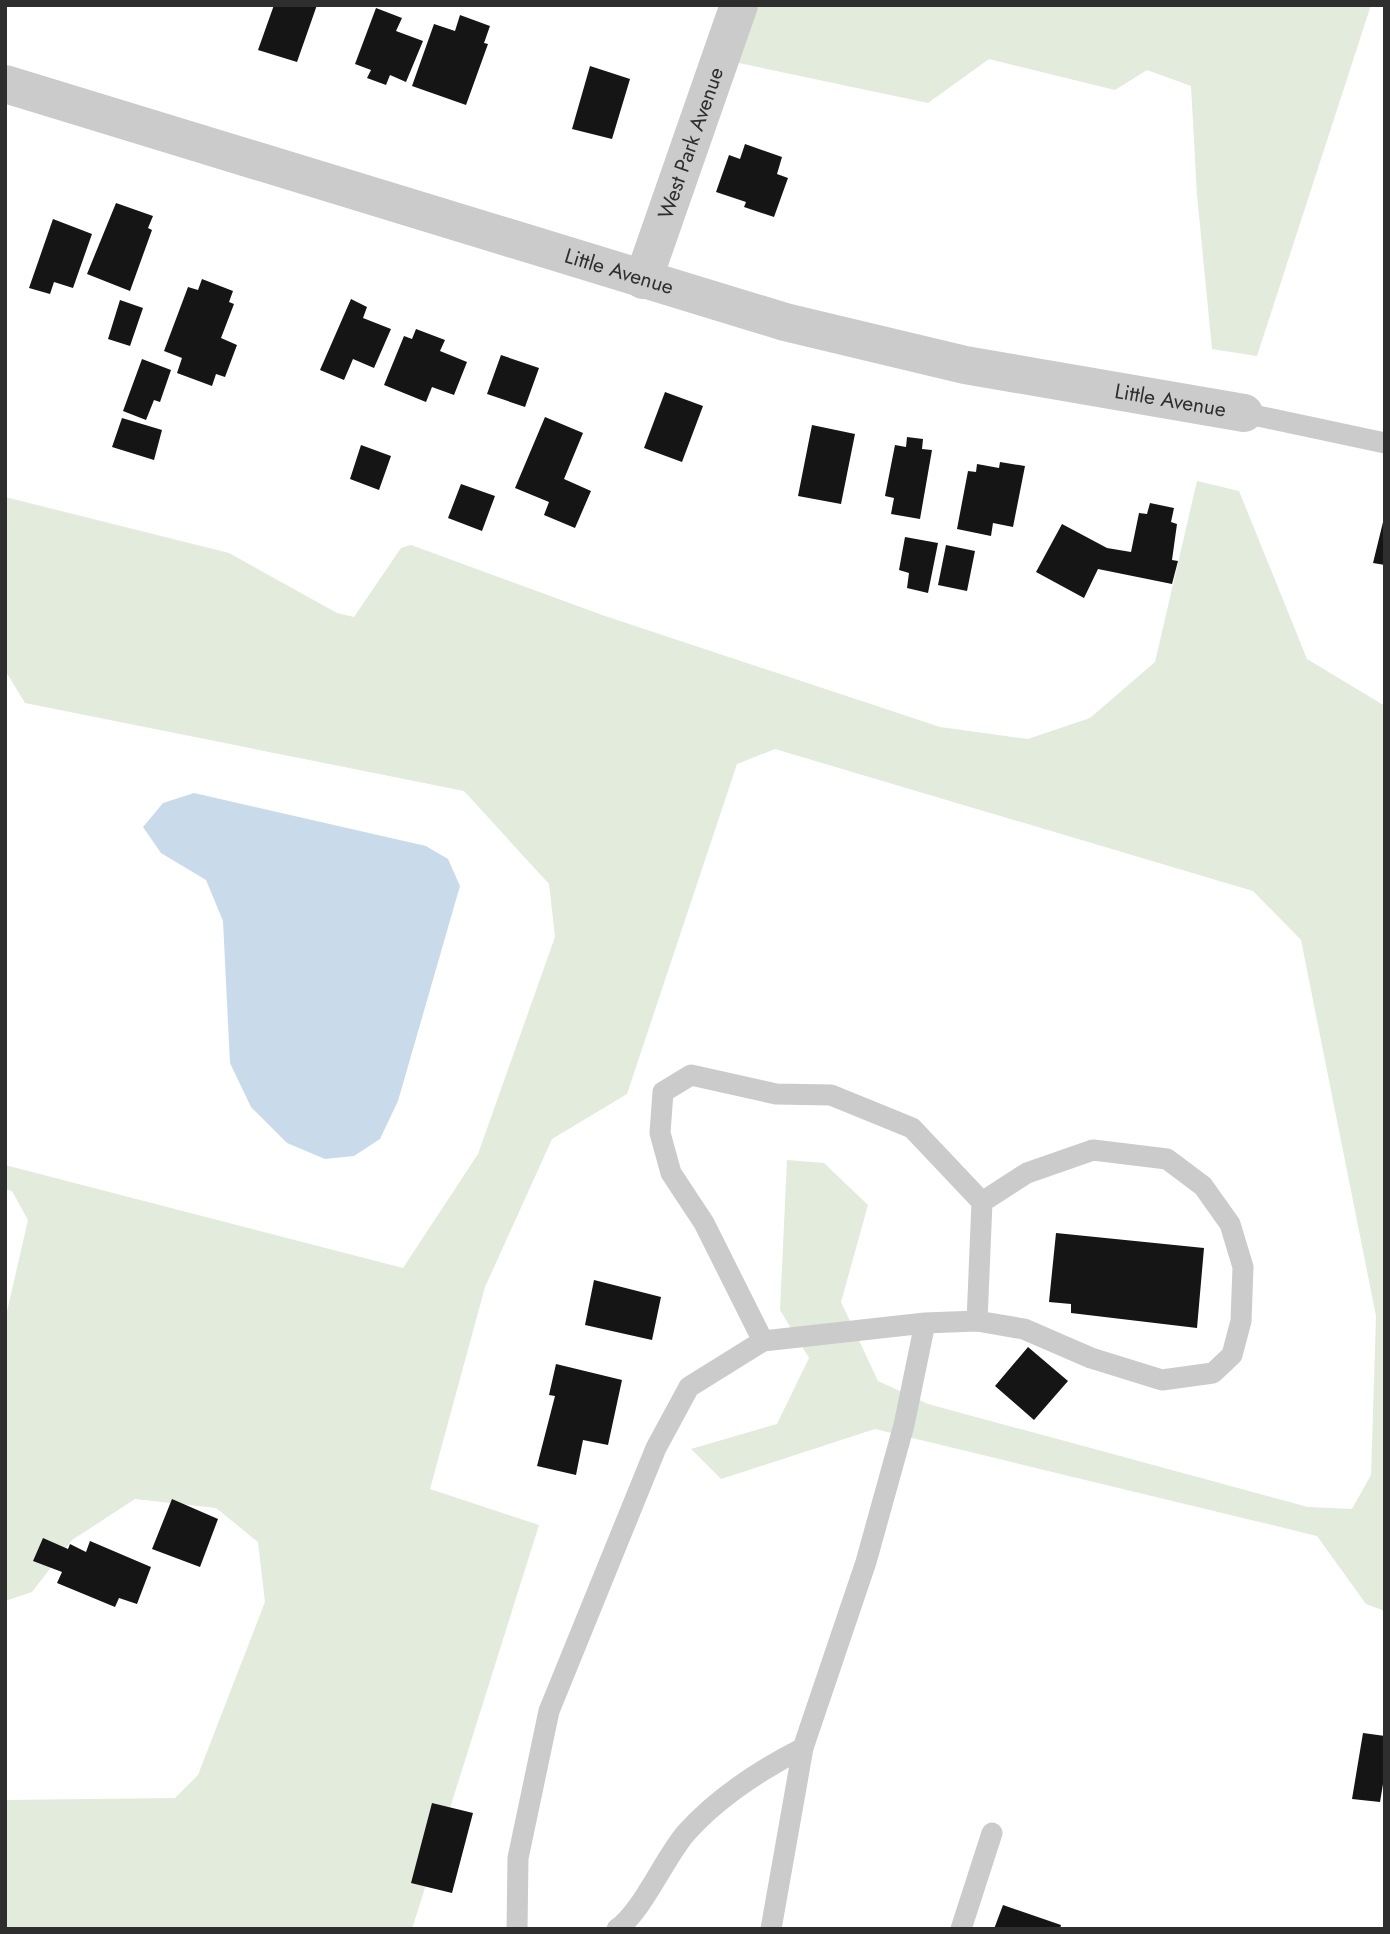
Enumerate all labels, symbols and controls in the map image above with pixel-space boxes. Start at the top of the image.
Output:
street label: West Park Avenue [650,63,731,223]
street label: Little Avenue [561,241,677,302]
street label: Little Avenue [1112,376,1229,425]

